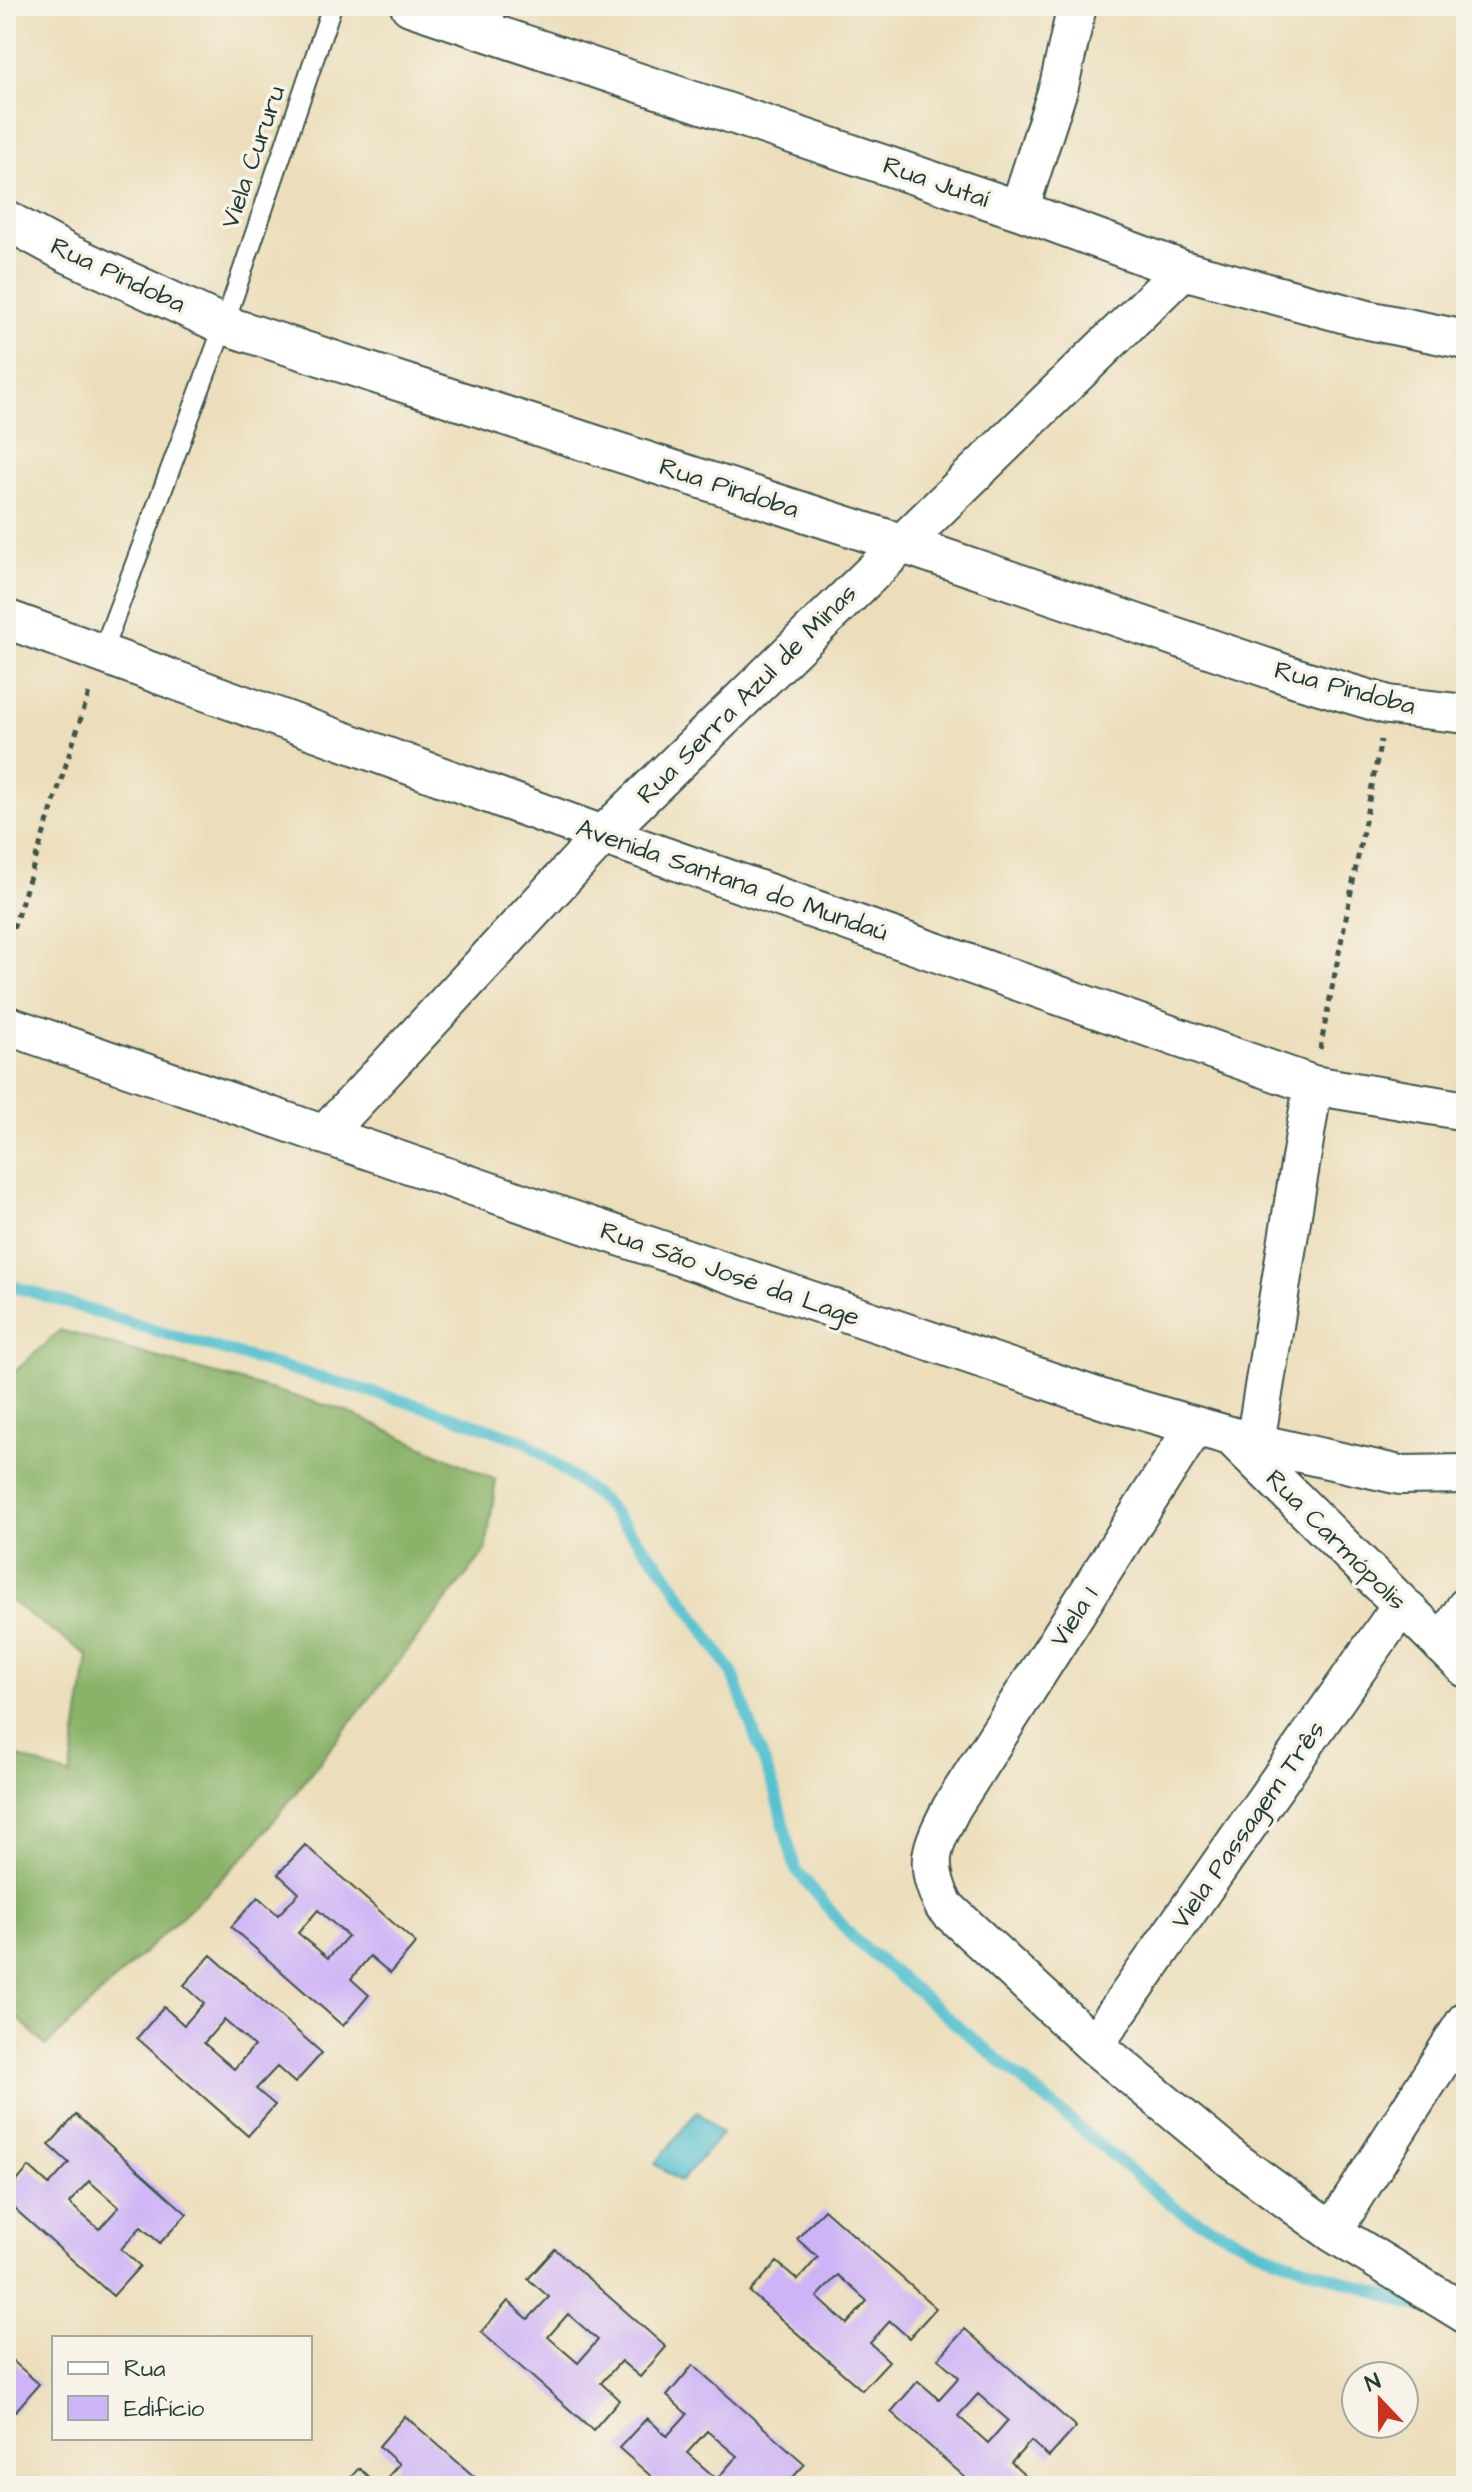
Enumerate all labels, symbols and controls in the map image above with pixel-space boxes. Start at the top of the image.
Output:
street label: Viela Cururu [212,81,294,233]
street label: Rua Jutaí [878,147,994,217]
street label: Rua Pindoba [45,228,191,322]
street label: Rua Pindoba [655,449,803,527]
street label: Rua Serra Azul de Minas [629,576,865,812]
street label: Rua Pindoba [1270,652,1420,724]
street label: Avenida Santana do Mundaú [571,810,893,950]
street label: Rua São José da Lage [595,1213,864,1337]
street label: Rua Carmópolis [1257,1461,1415,1619]
street label: Viela 1 [1041,1580,1107,1654]
street label: Viela Passagem Três [1162,1714,1335,1938]
legend [52,2336,312,2440]
text: Rua [124,2352,166,2386]
north arrow [1340,2360,1420,2440]
text: N [1361,2366,1385,2400]
text: Edifício [124,2392,205,2426]

